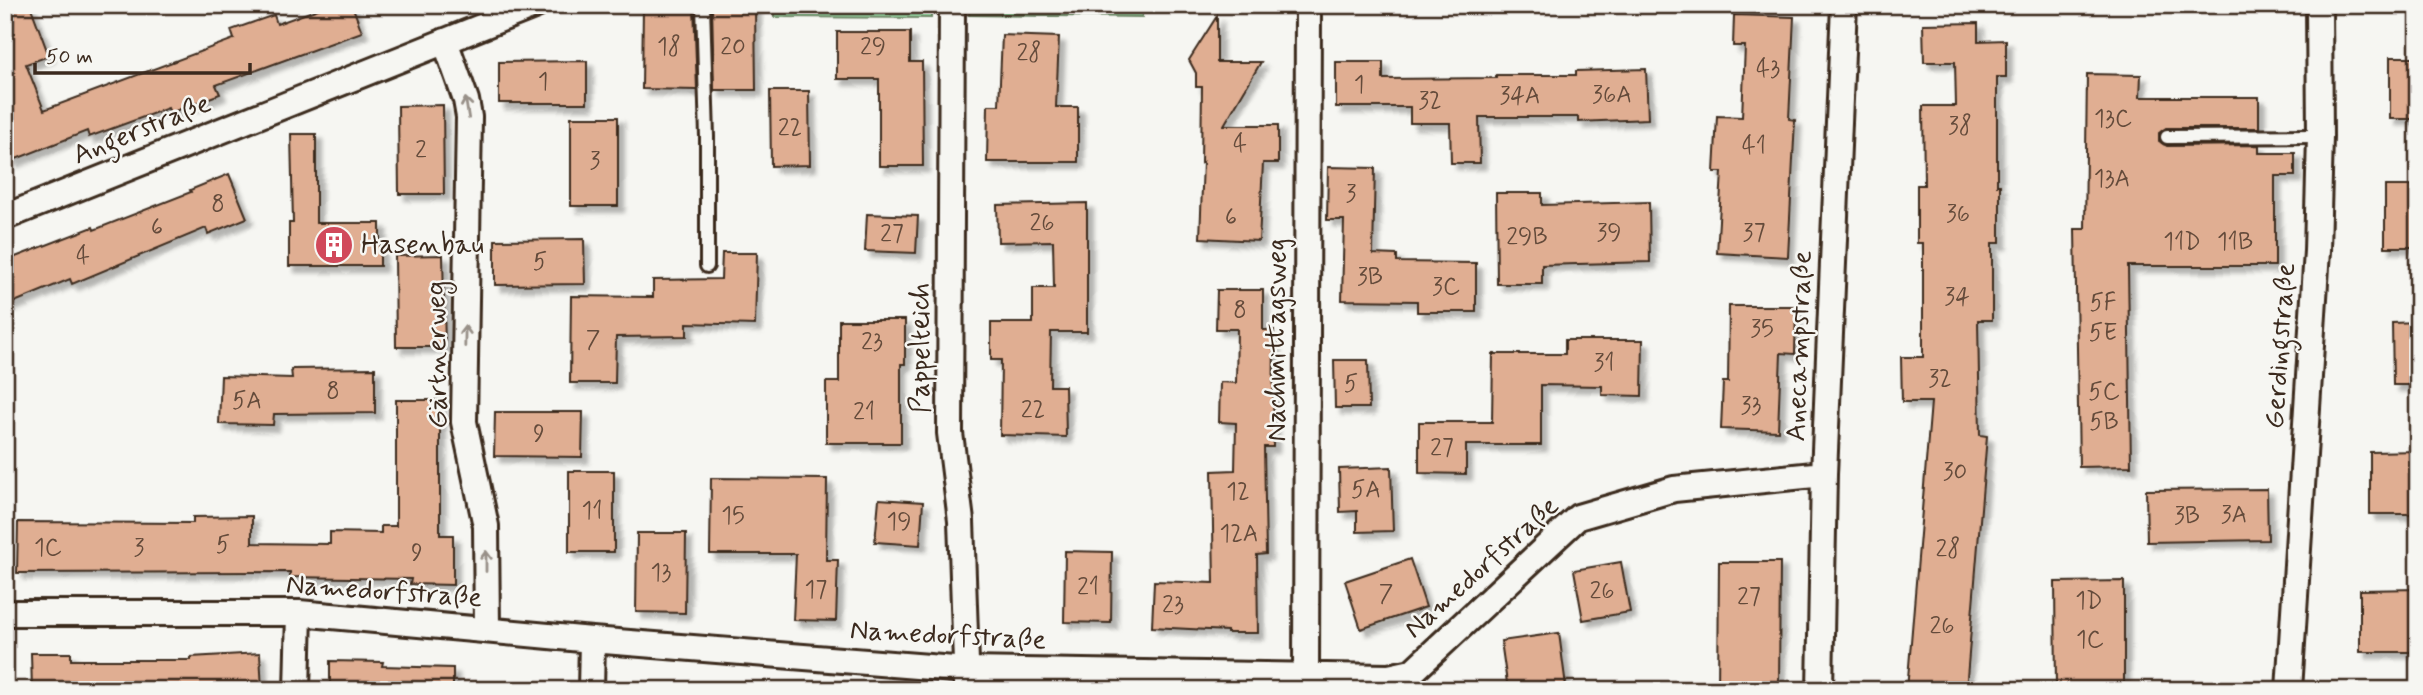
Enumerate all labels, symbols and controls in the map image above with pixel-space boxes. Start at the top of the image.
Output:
scale bar [35,32,250,76]
house number: 18 [657,32,681,63]
house number: 20 [720,32,746,63]
house number: 29 [860,32,886,63]
house number: 28 [1017,38,1041,69]
text: 50 m [46,43,93,71]
house number: 43 [1756,54,1780,85]
house number: 1 [538,67,548,98]
house number: 1 [1354,70,1364,101]
house number: 36A [1592,80,1632,111]
house number: 34A [1499,81,1541,112]
street label: Angerstraße [67,86,218,177]
house number: 32 [1418,86,1442,117]
one-way arrow [460,97,473,120]
house number: 13C [2094,104,2132,135]
house number: 38 [1948,111,1972,142]
house number: 22 [778,113,802,144]
house number: 4 [1233,129,1247,160]
house number: 41 [1742,131,1766,162]
house number: 2 [415,135,427,166]
house number: 3 [590,146,601,177]
house number: 13A [2094,164,2130,195]
house number: 3 [1346,179,1357,210]
house number: 8 [211,189,225,220]
house number: 36 [1946,199,1970,230]
house number: 6 [1225,202,1237,233]
house number: 26 [1029,208,1055,239]
house number: 6 [151,212,163,243]
house number: 39 [1596,218,1622,249]
house number: 37 [1743,218,1765,249]
house number: 27 [880,219,904,250]
house number: 29B [1506,222,1548,253]
building icon: Hasenbau [313,224,355,266]
place label: Hasenbau [361,227,484,264]
house number: 11D [2163,227,2201,258]
house number: 11B [2217,227,2253,258]
street label: Nachmittagsweg [1259,238,1296,442]
house number: 4 [76,241,90,272]
house number: 5 [533,247,547,278]
street label: Anecampstraße [1778,250,1822,442]
house number: 3B [1357,262,1383,293]
street label: Gerdingstraße [2257,262,2308,430]
house number: 3C [1432,272,1460,303]
street label: Gärtnerweg [418,281,460,429]
house number: 34 [1944,282,1970,313]
street label: Pappelteich [903,283,940,413]
house number: 5F [2089,288,2117,319]
house number: 8 [1233,295,1247,326]
house number: 35 [1750,314,1774,345]
house number: 5E [2089,318,2117,349]
one-way arrow [458,324,472,347]
house number: 7 [586,325,600,356]
house number: 23 [861,327,883,358]
house number: 31 [1593,348,1615,379]
house number: 32 [1928,364,1952,395]
house number: 5 [1344,369,1358,400]
house number: 8 [326,376,340,407]
house number: 5C [2088,377,2120,408]
house number: 5A [232,386,262,417]
house number: 33 [1741,391,1762,422]
house number: 22 [1021,395,1045,426]
house number: 21 [853,397,875,428]
house number: 5B [2089,407,2119,438]
house number: 9 [533,419,545,450]
house number: 27 [1430,433,1454,464]
house number: 30 [1943,457,1967,488]
house number: 5A [1351,475,1381,506]
house number: 12 [1226,477,1250,508]
street label: Namedorfstraße [1397,488,1567,648]
house number: 11 [581,496,603,527]
house number: 3A [2221,500,2247,531]
house number: 15 [721,501,745,532]
house number: 3B [2174,501,2200,532]
house number: 19 [886,507,912,538]
house number: 12A [1219,519,1259,550]
house number: 5 [216,530,230,561]
house number: 1C [34,533,62,564]
house number: 3 [134,533,145,564]
house number: 28 [1936,534,1960,565]
house number: 9 [411,538,423,569]
one-way arrow [479,550,493,573]
house number: 13 [651,558,671,589]
street label: Namedorfstraße [285,567,483,617]
house number: 21 [1077,572,1099,603]
house number: 17 [805,575,827,606]
house number: 26 [1589,576,1615,607]
house number: 7 [1379,579,1393,610]
house number: 27 [1737,582,1761,613]
house number: 1D [2075,586,2103,617]
house number: 23 [1162,590,1184,621]
house number: 26 [1929,611,1955,642]
street label: Namedorfstraße [849,612,1047,660]
house number: 1C [2076,625,2104,656]

